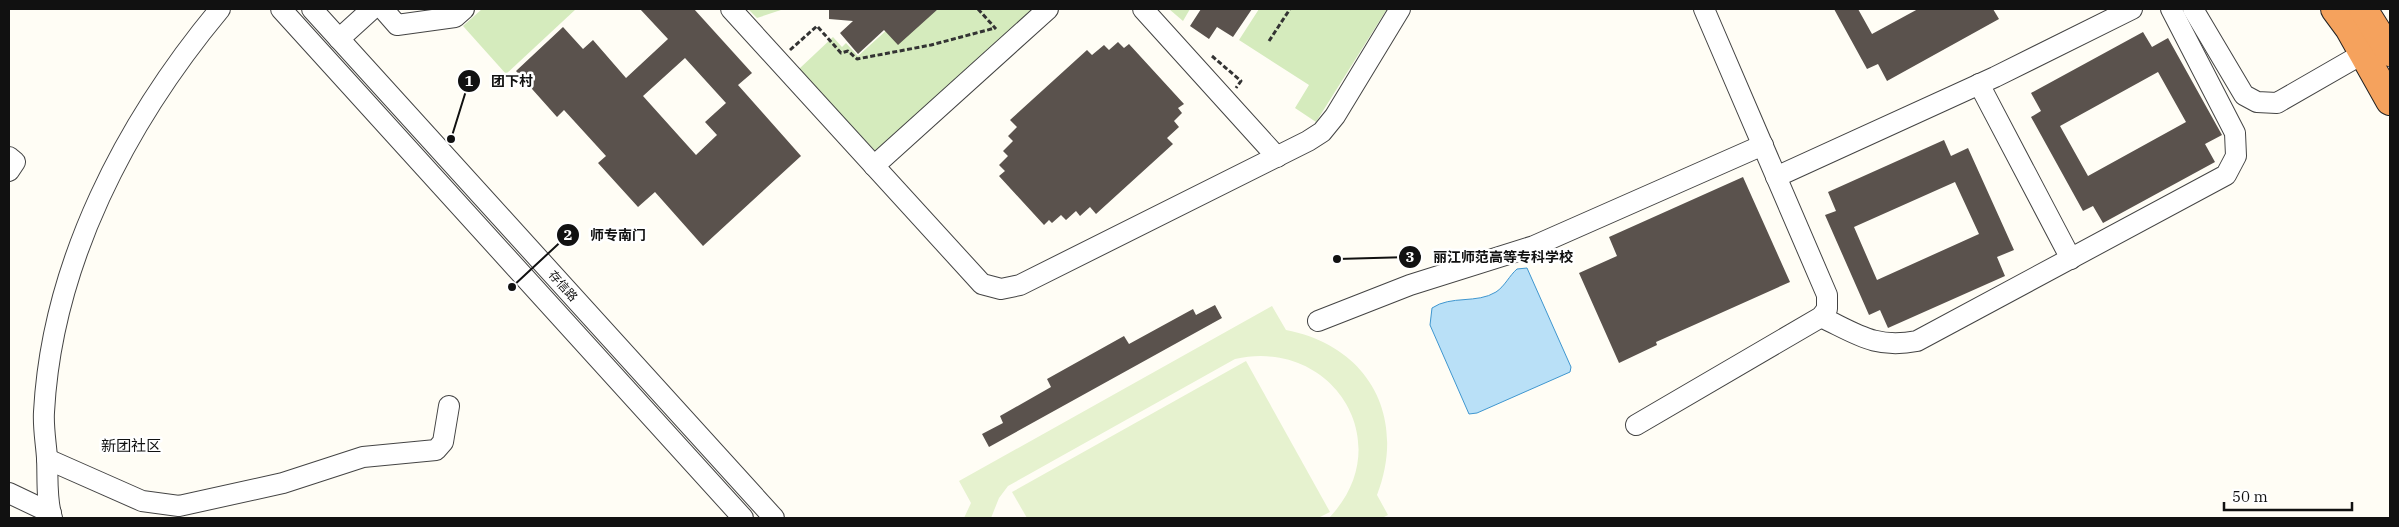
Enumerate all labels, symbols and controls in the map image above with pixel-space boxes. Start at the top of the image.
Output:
callout: 团下村 [456,66,543,95]
text: 1 [464,71,474,90]
text: 团下村 [491,72,533,90]
callout: 师专南门 [555,221,656,250]
text: 2 [563,225,573,244]
text: 师专南门 [590,226,646,244]
callout: 丽江师范高等专科学校 [1398,243,1583,272]
text: 3 [1405,247,1415,266]
text: 丽江师范高等专科学校 [1433,248,1573,266]
street label: 存信路 [546,267,581,304]
district label: 新团社区 [101,436,161,455]
scale bar [2224,480,2352,512]
text: 50 m [2232,487,2268,506]

